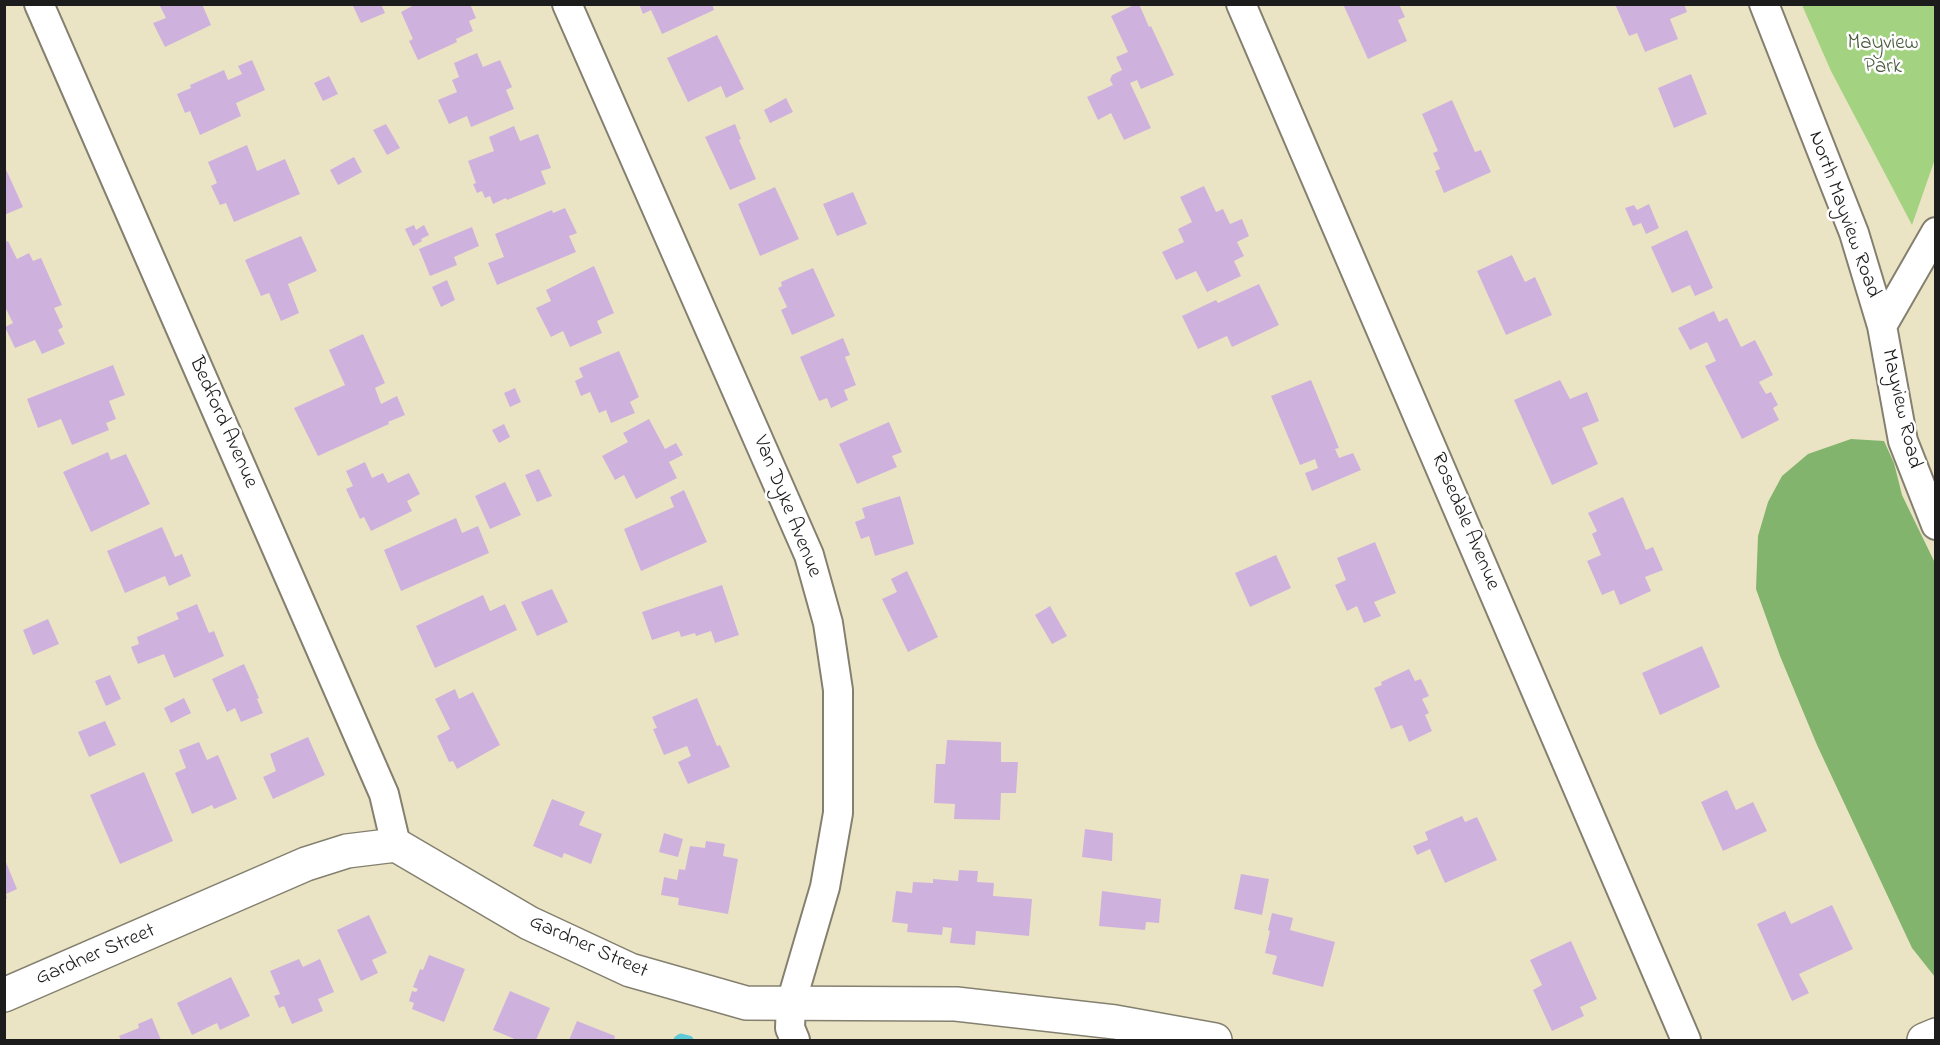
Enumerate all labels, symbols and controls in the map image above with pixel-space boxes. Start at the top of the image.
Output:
park label: Mayview Park [1848,32,1918,82]
street label: North Mayview Road [1801,128,1885,302]
street label: Mayview Road [1874,347,1926,471]
street label: Bedford Avenue [182,353,262,493]
street label: Van Dyke Avenue [746,432,826,582]
street label: Rosedale Avenue [1424,450,1504,594]
street label: Gardner Street [525,911,651,985]
street label: Gardner Street [33,920,159,992]

